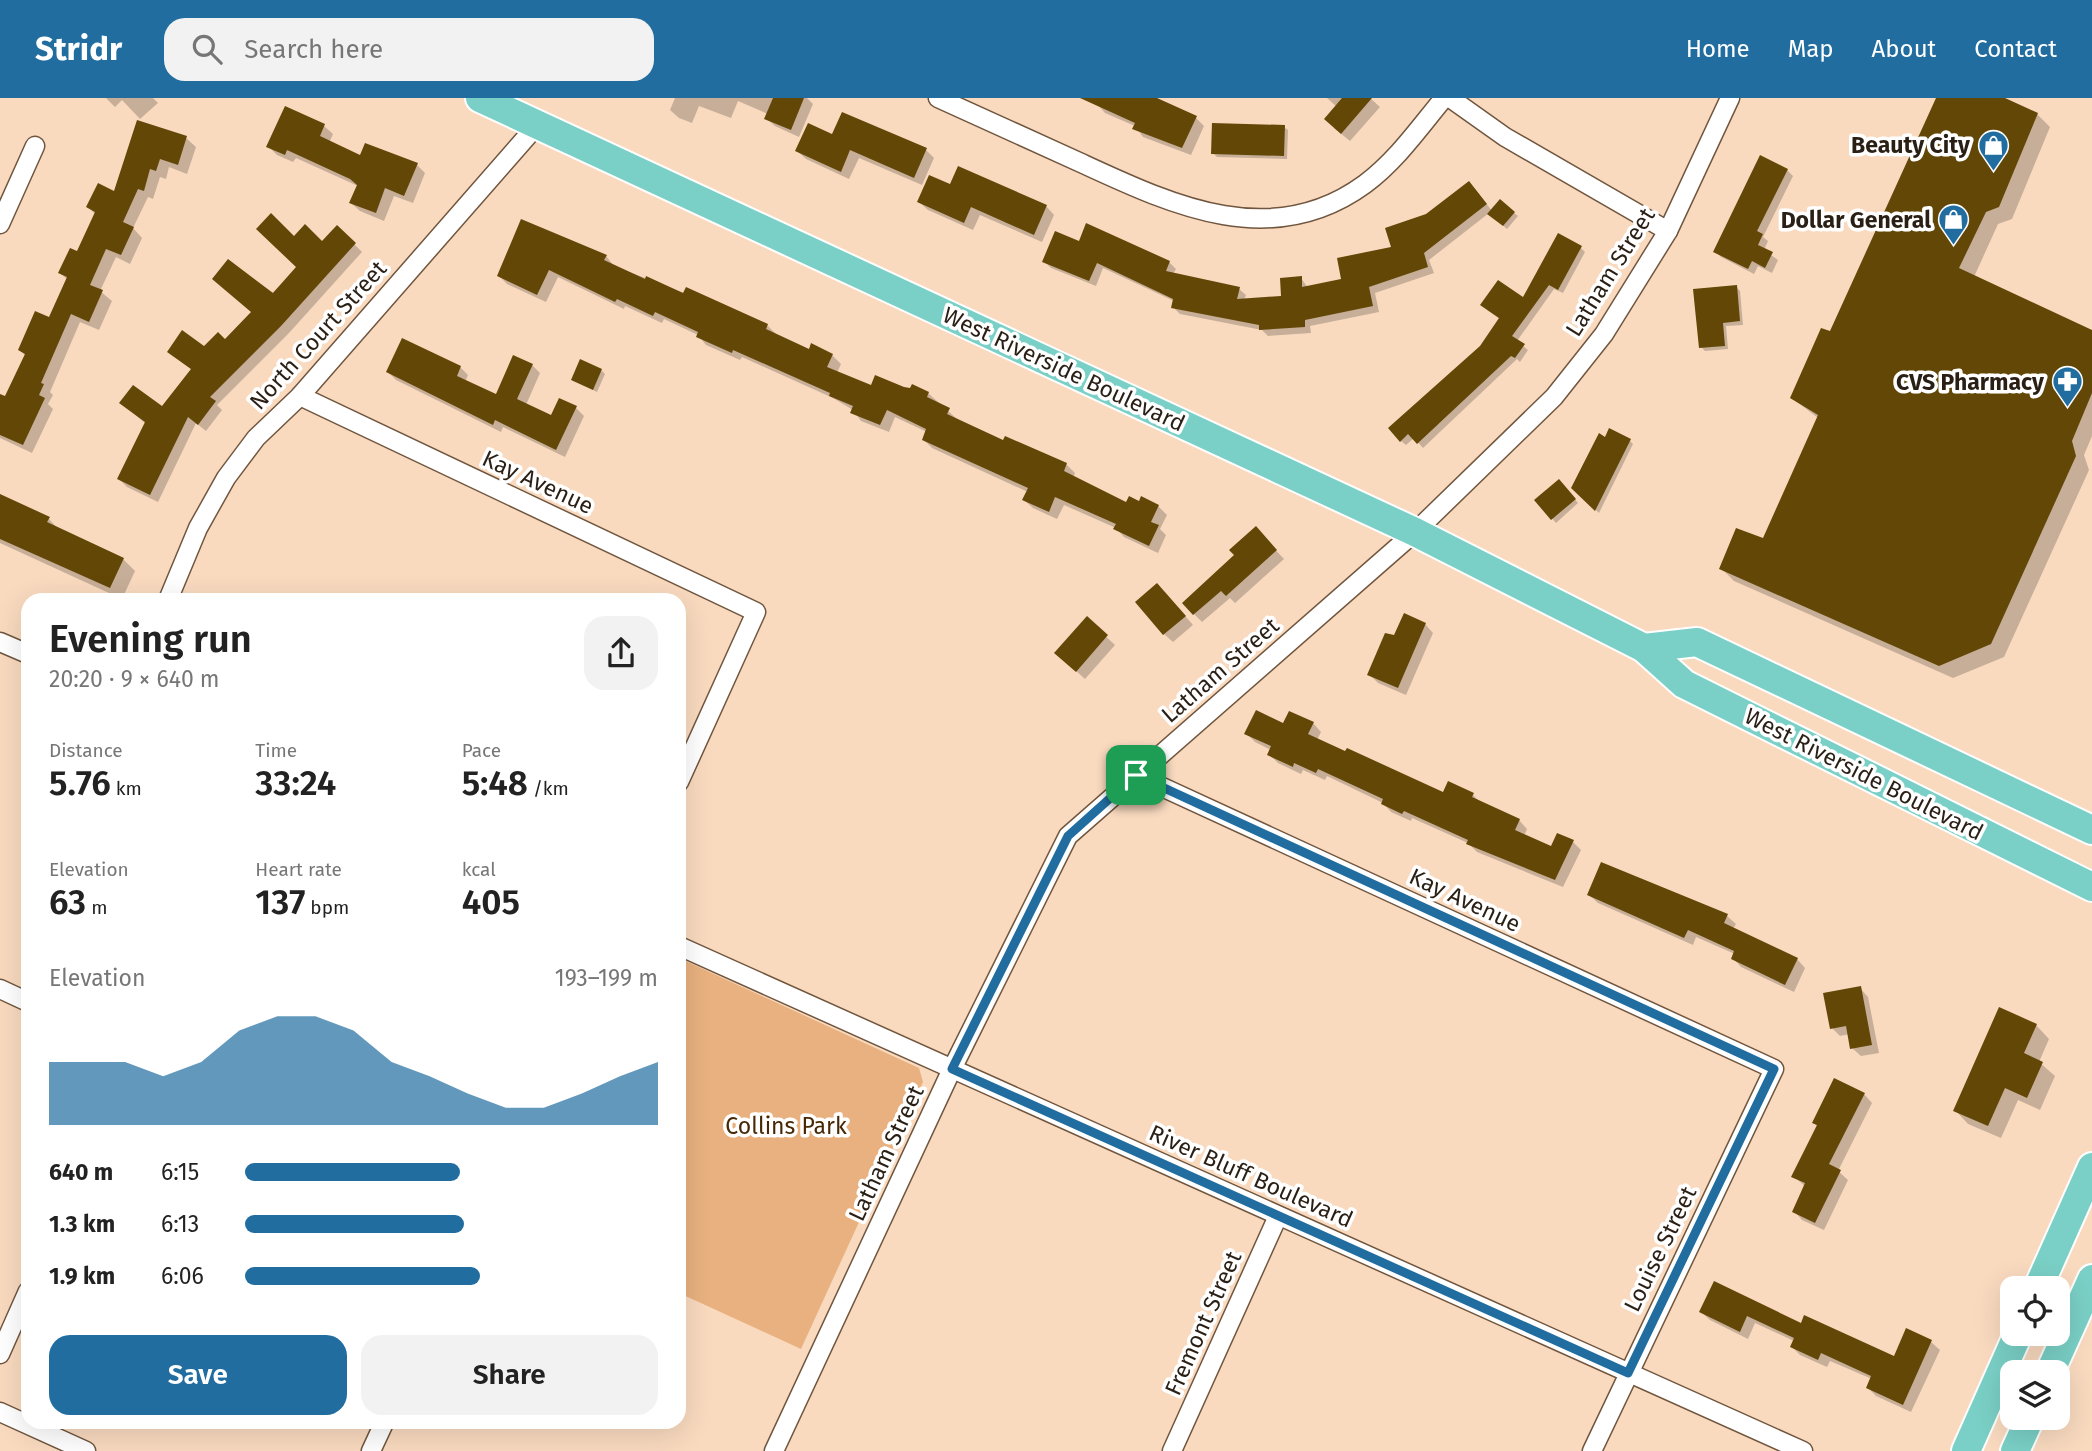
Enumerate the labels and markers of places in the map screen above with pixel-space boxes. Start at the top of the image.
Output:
shop icon: Beauty City [1976,128,2010,172]
place label: Beauty City [1851,131,1971,159]
shop icon: Dollar General [1937,203,1971,247]
place label: Dollar General [1781,206,1931,234]
pharmacy icon: CVS Pharmacy [2050,365,2084,409]
place label: CVS Pharmacy [1896,368,2045,396]
pin [1106,745,1166,805]

